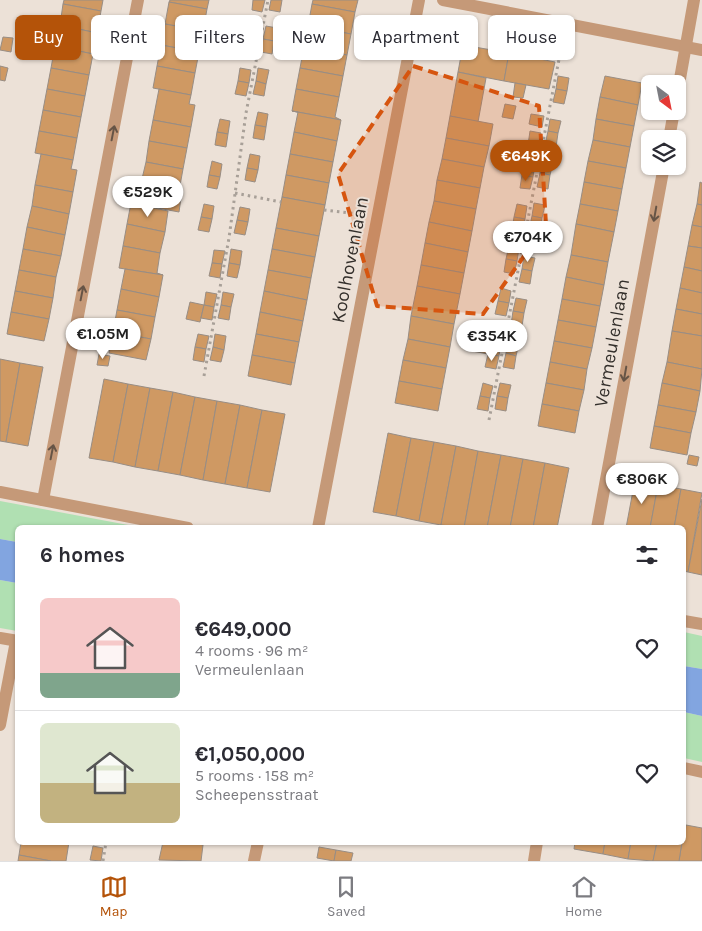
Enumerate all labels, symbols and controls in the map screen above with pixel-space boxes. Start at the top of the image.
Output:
chip: Buy [15,15,81,60]
chip: Rent [91,15,165,60]
chip: Filters [175,15,263,60]
chip: New [273,15,344,60]
chip: Apartment [354,15,478,60]
chip: House [488,15,575,60]
north arrow [641,75,686,120]
map controls [641,75,686,175]
one-way arrow [109,125,118,141]
button: layers [641,130,686,175]
pin: €649K [491,140,561,182]
text: €649K [501,146,551,165]
pin: €529K [113,176,183,218]
text: €529K [123,182,173,201]
street label: Koolhovenlaan [327,195,373,325]
one-way arrow [649,206,659,222]
pin: €704K [493,220,563,263]
text: €704K [504,227,552,246]
street label: Vermeulenlaan [590,277,634,409]
one-way arrow [78,285,88,301]
pin: €1.05M [62,318,144,360]
pin: €354K [457,320,527,362]
text: €1.05M [77,324,129,343]
text: €354K [467,326,517,345]
one-way arrow [620,366,630,382]
one-way arrow [48,445,57,461]
pin: €806K [607,462,677,505]
text: €806K [617,469,667,488]
icon: filters [633,541,661,569]
text: 6 homes [40,543,125,567]
text: €649,000 [195,617,292,641]
icon: home [80,618,140,678]
icon: heart [633,634,661,662]
text: 4 rooms · 96 m² [195,641,308,660]
text: Vermeulenlaan [195,660,304,679]
text: €1,050,000 [195,742,305,766]
icon: home [80,743,140,803]
icon: heart [633,759,661,787]
text: 5 rooms · 158 m² [195,766,314,785]
text: Scheepensstraat [195,785,319,804]
tab: Map [100,873,128,920]
tab: Saved [327,873,366,920]
tab: Home [565,873,602,920]

